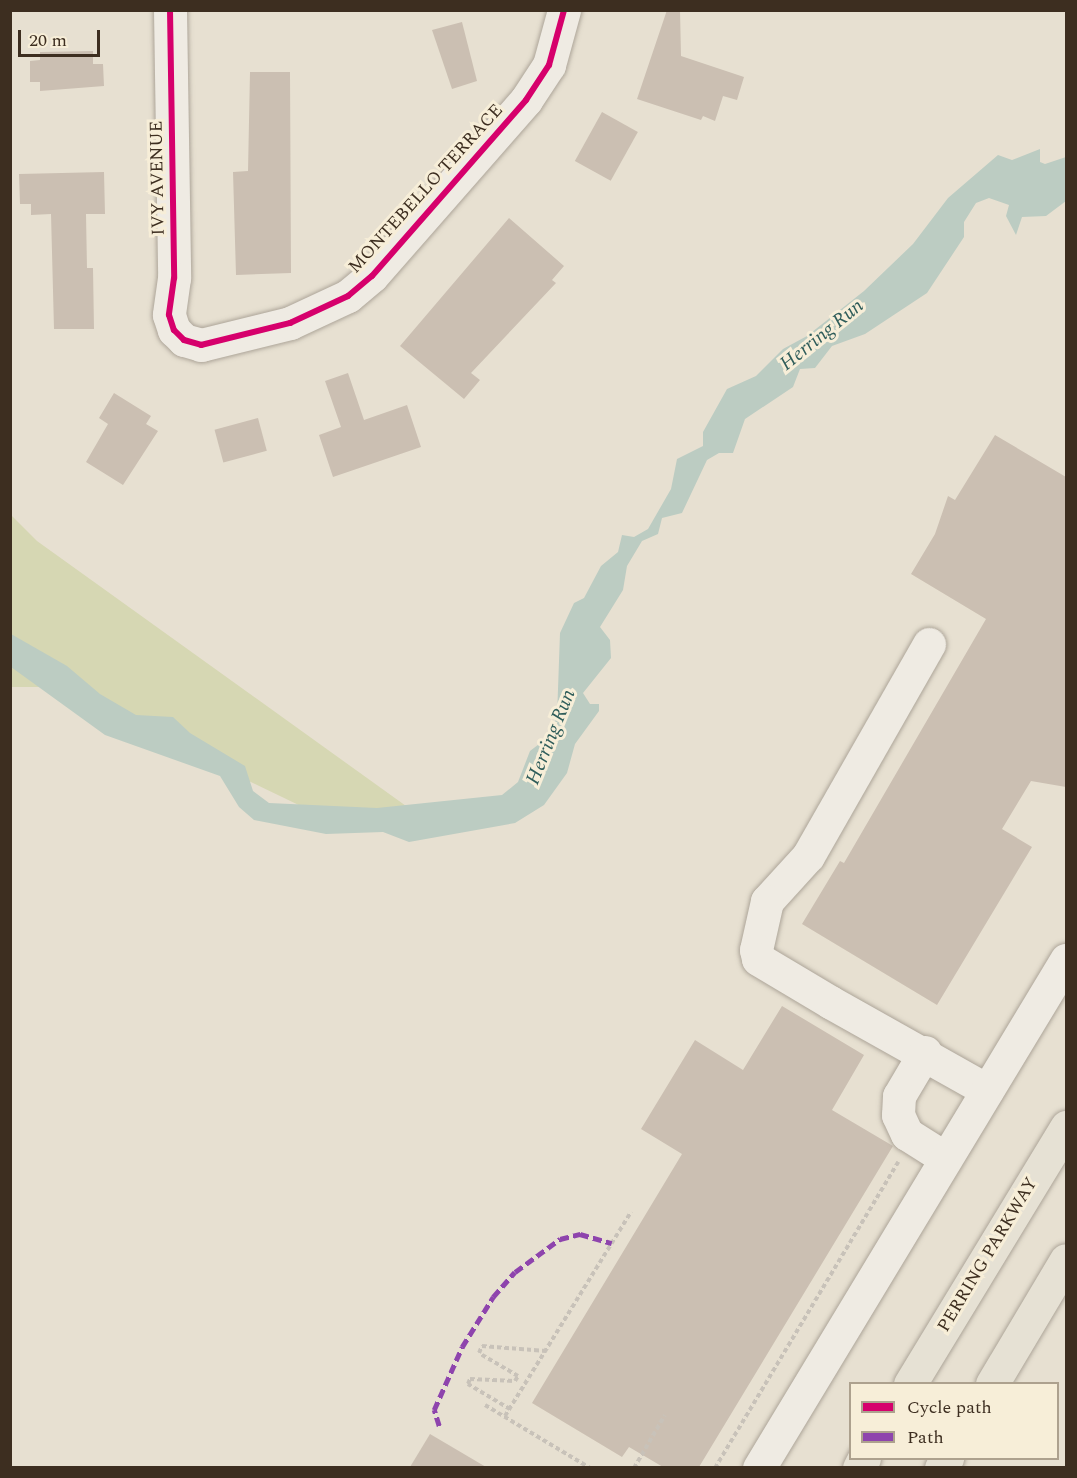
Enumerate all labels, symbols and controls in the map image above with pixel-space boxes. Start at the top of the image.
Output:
scale bar [21,18,104,56]
text: 20 m [29,27,67,54]
street label: MONTEBELLO TERRACE [344,100,508,278]
street label: IVY AVENUE [146,120,170,236]
water label: Herring Run [775,294,869,376]
water label: Herring Run [521,686,581,788]
street label: PERRING PARKWAY [933,1174,1043,1336]
legend [849,1382,1059,1460]
text: Cycle path [907,1394,992,1421]
text: Path [907,1424,944,1451]

